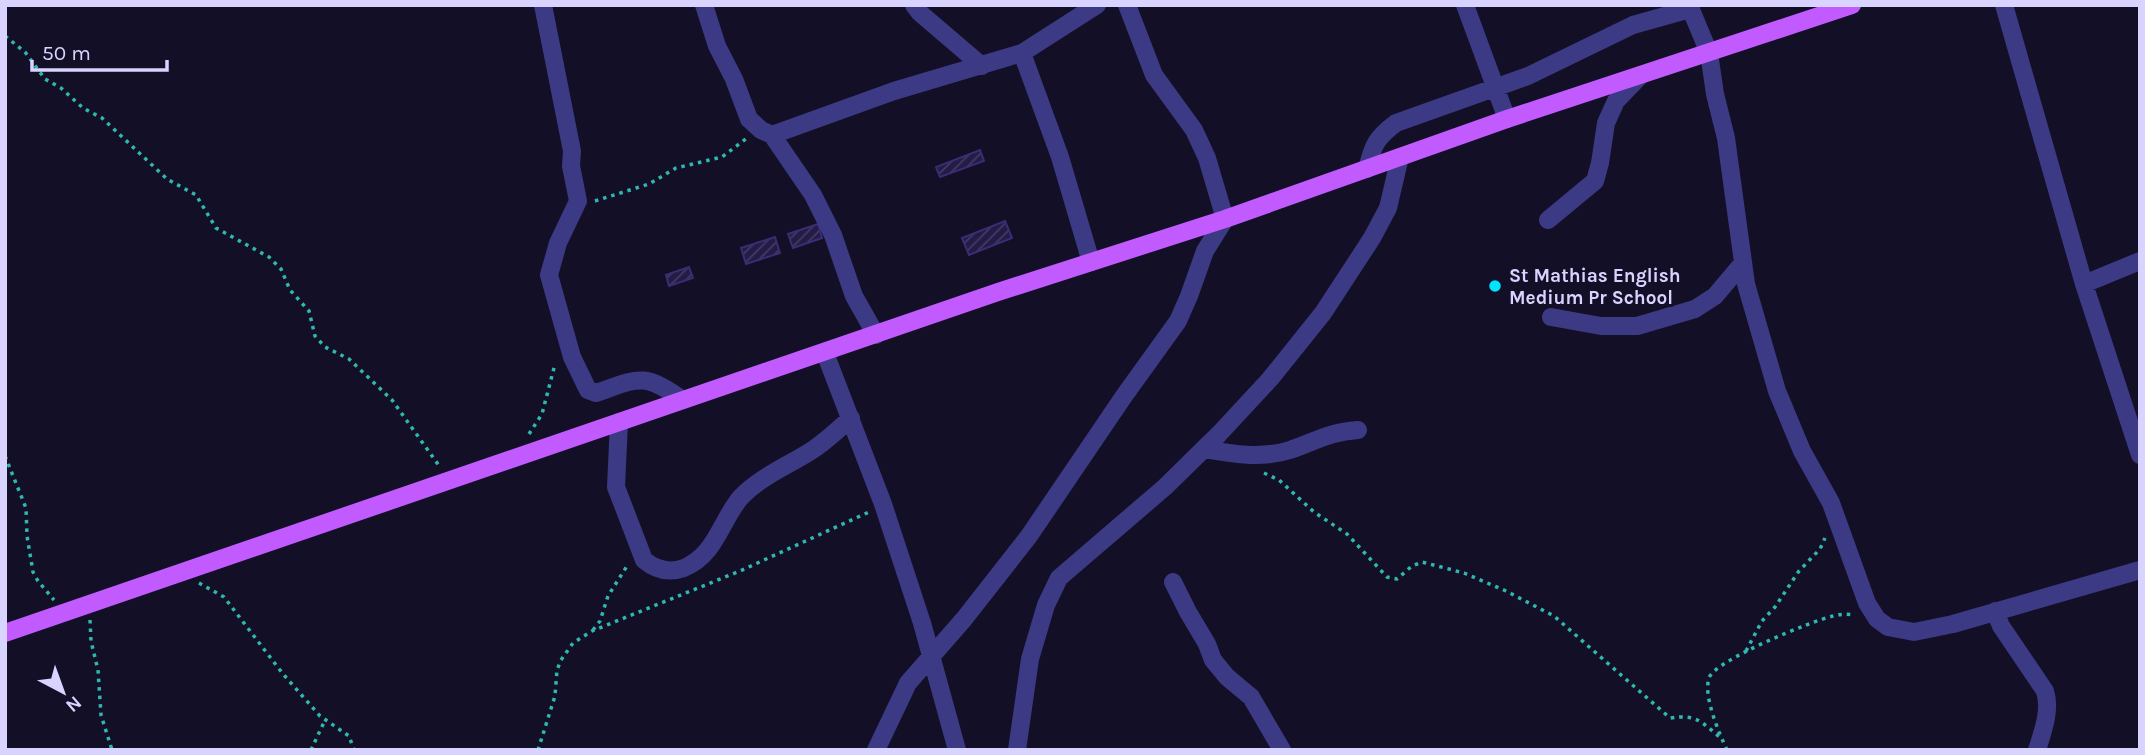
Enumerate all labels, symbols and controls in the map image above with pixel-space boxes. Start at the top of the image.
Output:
scale bar [32,28,166,72]
text: 50 m [42,41,91,65]
place label: St Mathias English Medium Pr School [1509,265,1681,309]
marker: St Mathias English Medium Pr School [1487,278,1503,294]
north arrow [28,657,98,727]
text: N [61,691,86,717]

